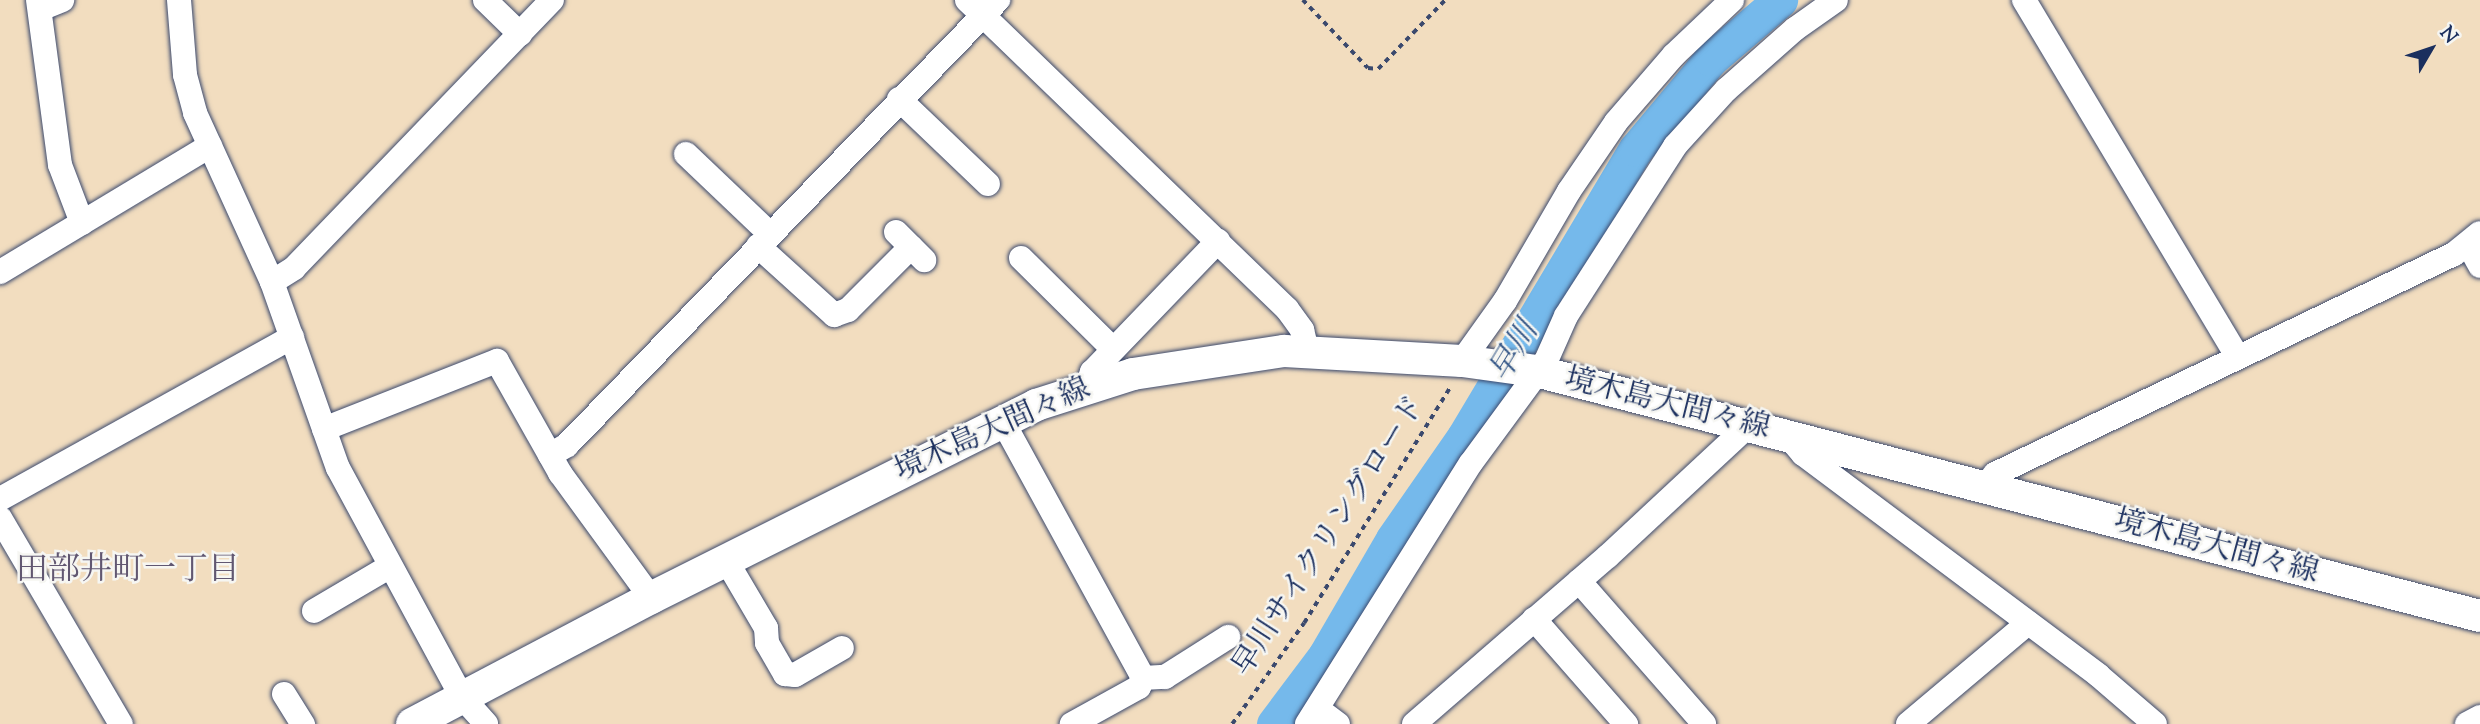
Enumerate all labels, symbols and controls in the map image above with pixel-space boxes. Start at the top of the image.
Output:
north arrow [2396,14,2466,84]
text: N [2432,21,2463,50]
water label: 早川 [1482,315,1548,389]
street label: 境木島大間々線 [1561,362,1773,448]
street label: 境木島大間々線 [890,372,1096,490]
street label: 早川サイクリングロード [1225,389,1435,685]
street label: 境木島大間々線 [2110,503,2322,593]
district label: 田部井町一丁目 [16,552,240,590]

